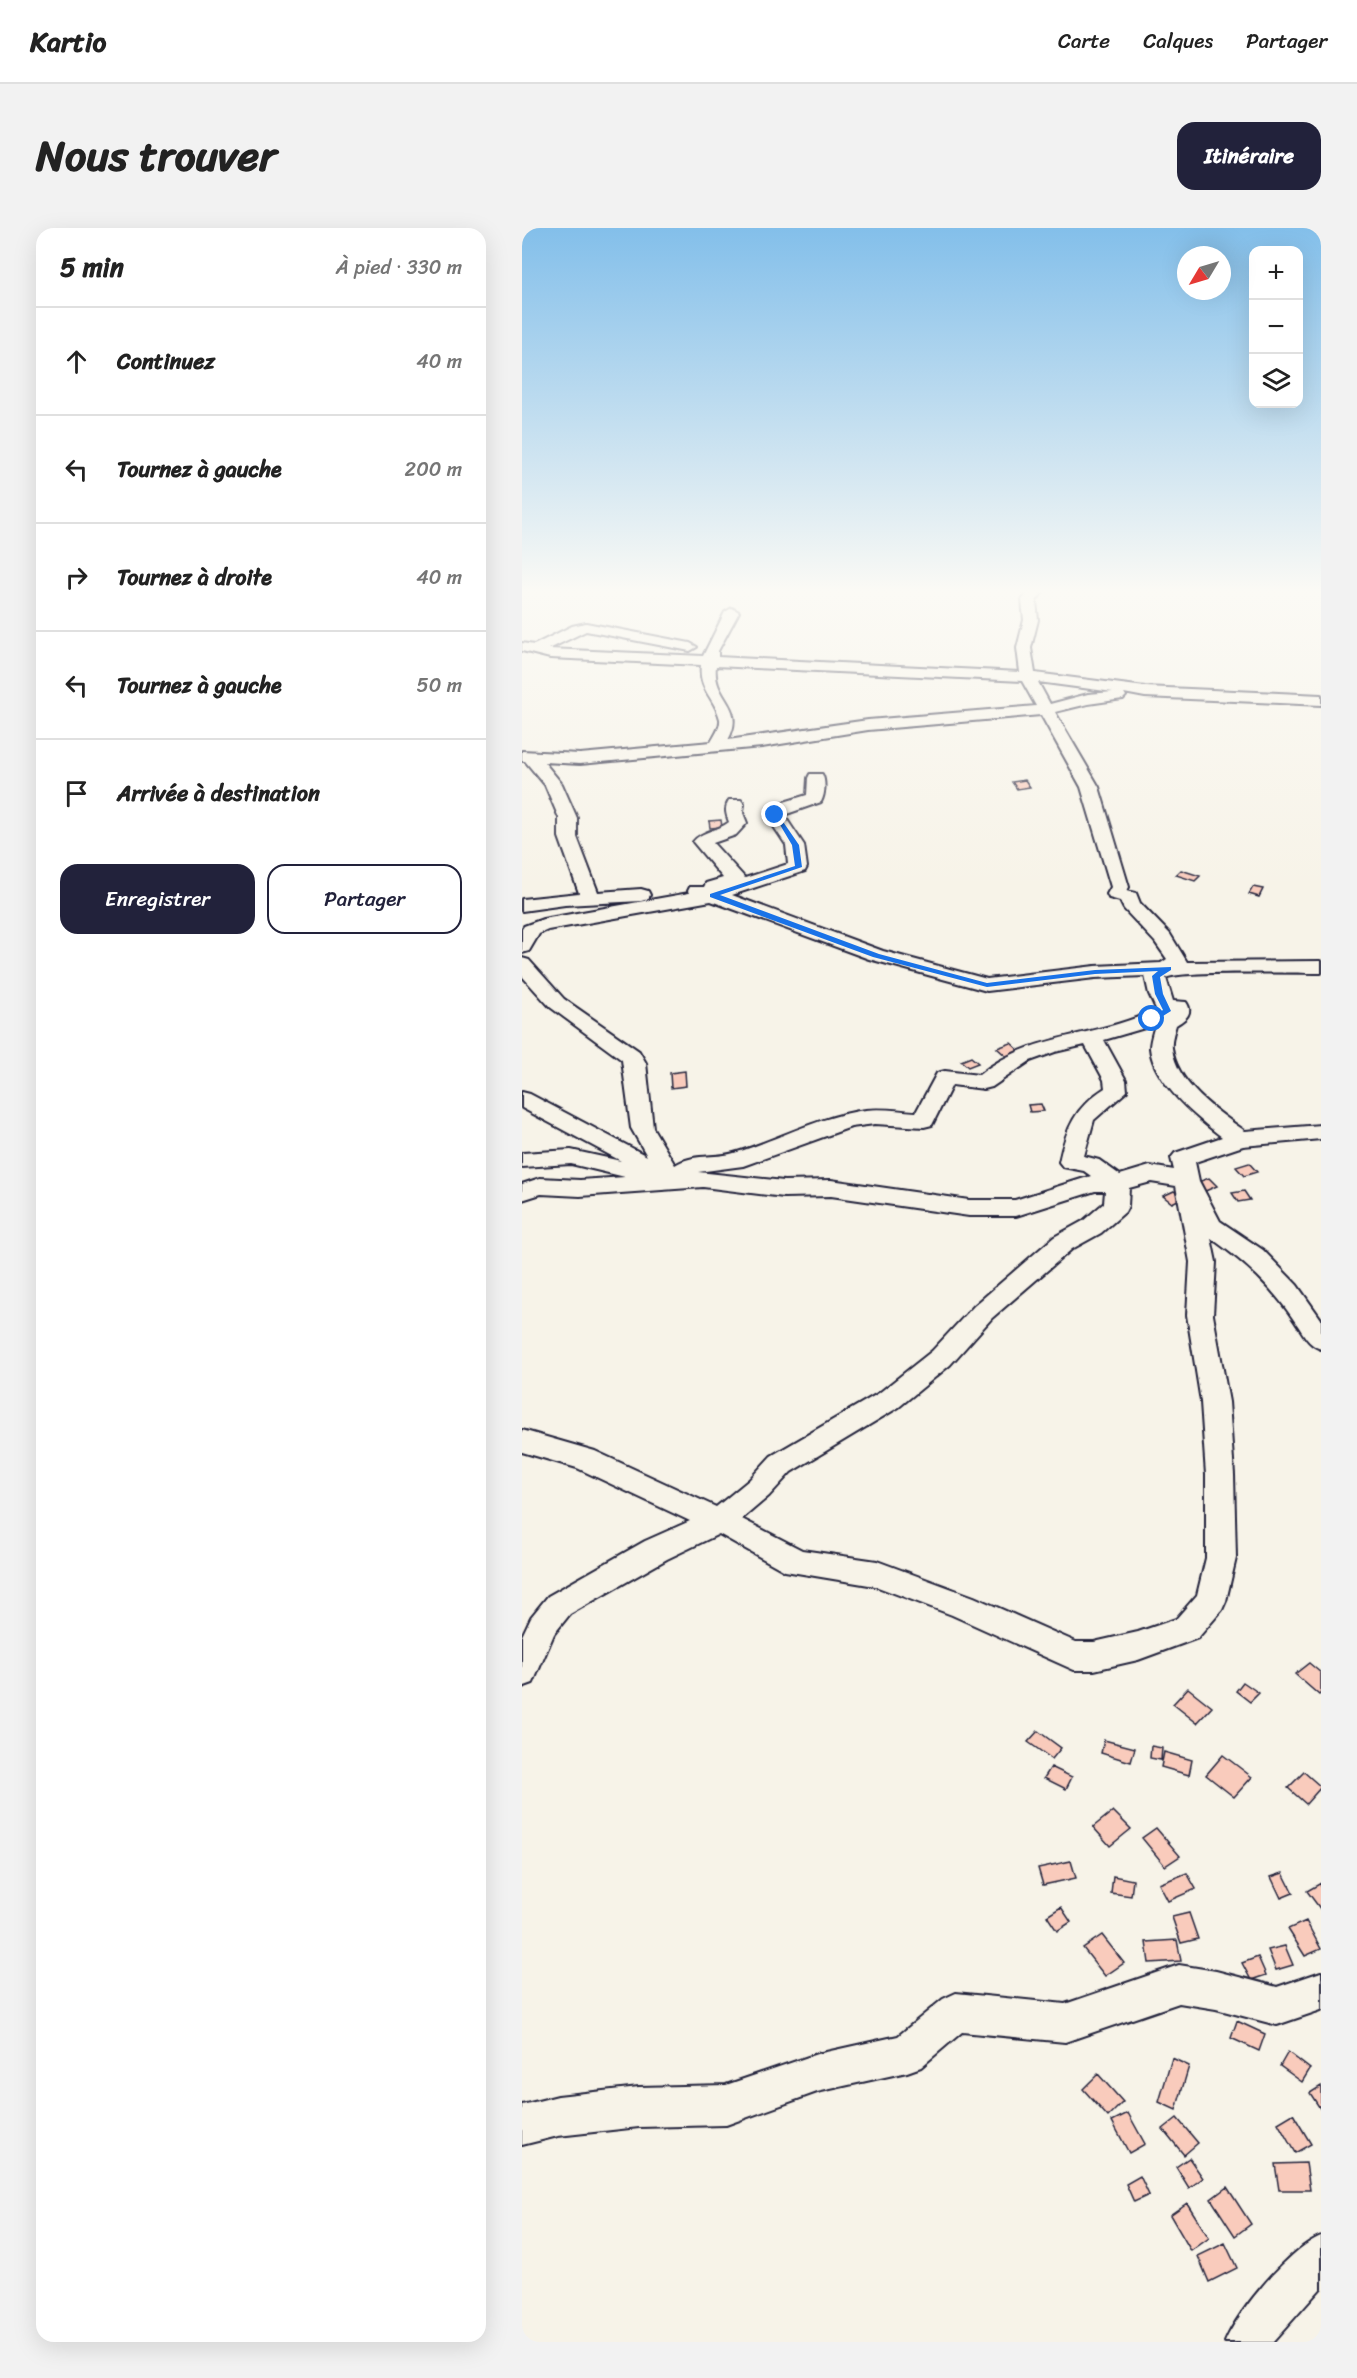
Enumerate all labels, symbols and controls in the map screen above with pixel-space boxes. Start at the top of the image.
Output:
text: Kartio [30,17,106,66]
text: Carte [1058,22,1110,60]
text: Calques [1143,22,1213,60]
text: Partager [1246,22,1327,60]
text: Nous trouver [36,119,276,193]
button: Itinéraire [1177,122,1321,190]
text: 5 min [60,244,124,290]
north arrow [1177,246,1231,300]
map controls [1249,246,1303,408]
button: + [1249,246,1303,300]
text: À pied · 330 m [336,250,462,285]
button: − [1249,300,1303,354]
text: Continuez [117,342,215,381]
text: 40 m [416,344,462,379]
icon: ahead [60,345,93,378]
button: layers [1249,354,1303,408]
text: Tournez à gauche [117,450,282,489]
text: 200 m [405,452,462,487]
icon: left [60,453,93,486]
text: Tournez à droite [117,558,272,597]
text: 40 m [416,560,462,595]
icon: right [60,561,93,594]
text: Tournez à gauche [117,666,282,705]
text: 50 m [417,668,462,703]
icon: left [60,669,93,702]
text: Arrivée à destination [117,774,320,813]
icon: arrive [60,777,93,810]
route end [761,801,787,827]
button: Enregistrer [60,864,255,934]
button: Partager [267,864,462,934]
route start [1138,1005,1164,1031]

